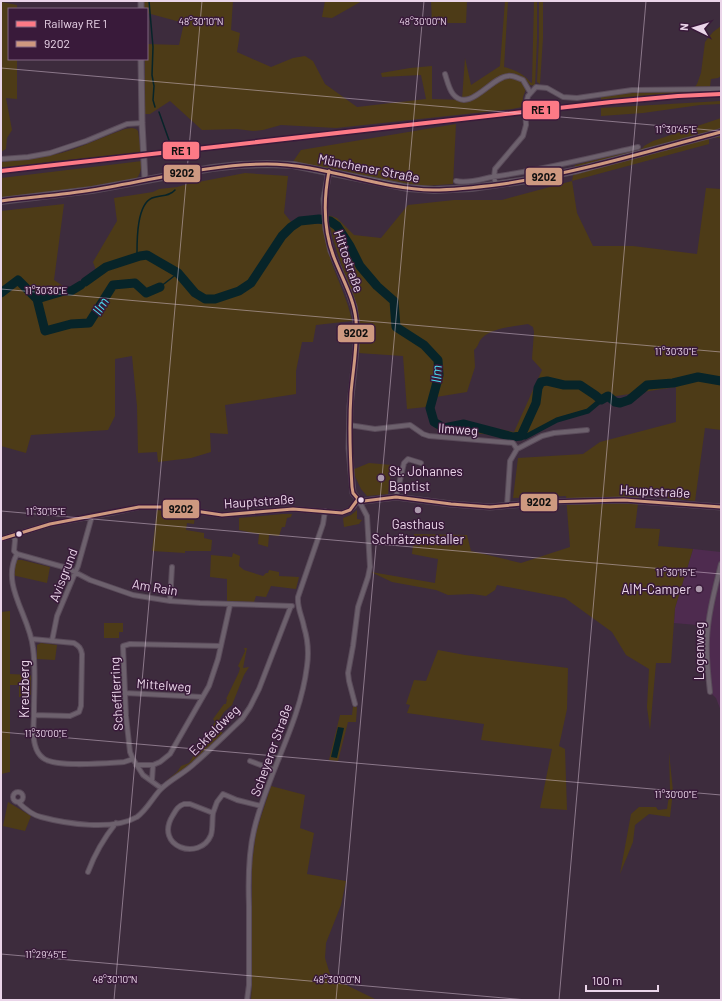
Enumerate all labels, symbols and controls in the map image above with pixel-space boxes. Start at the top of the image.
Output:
legend [8,8,148,60]
north arrow [674,8,714,48]
text: 48°30'10"N [178,15,224,27]
text: 48°30'00"N [399,15,447,27]
text: Railway RE 1 [44,16,107,30]
text: N [677,23,690,31]
text: 9202 [44,36,70,50]
line badge: RE 1 [522,100,560,120]
text: RE 1 [531,103,551,116]
text: 11°30'45"E [655,123,697,135]
line badge: RE 1 [162,141,200,160]
text: RE 1 [171,144,191,157]
street label: Münchener Straße [317,150,421,186]
line badge: 9202 [163,164,201,183]
text: 9202 [170,166,194,179]
line badge: 9202 [525,167,563,186]
text: 9202 [532,170,556,183]
street label: Hittostraße [331,228,367,294]
text: 11°30'30"E [25,284,67,296]
water label: Ilm [88,294,112,318]
line badge: 9202 [337,324,375,343]
text: 9202 [344,326,368,339]
text: 11°30'30"E [655,345,697,357]
water label: Ilm [427,365,445,383]
street label: Ilmweg [437,420,479,438]
place label: St. Johannes Baptist [389,463,463,494]
marker: St. Johannes Baptist [376,473,386,483]
street label: Hauptstraße [619,481,691,501]
street label: Hauptstraße [223,491,295,511]
line badge: 9202 [520,493,558,512]
unlabelled marker [356,495,366,505]
text: 9202 [527,495,551,508]
line badge: 9202 [162,499,200,519]
text: 9202 [169,502,193,515]
text: 11°30'15"E [26,505,66,517]
marker: Gasthaus Schrätzenstaller [413,505,423,515]
place label: Gasthaus Schrätzenstaller [372,516,464,547]
unlabelled marker [14,529,24,539]
street label: Avisgrund [46,546,80,604]
text: 11°30'15"E [656,566,696,578]
street label: Am Rain [131,575,179,599]
place label: AIM-Camper [621,581,691,597]
marker: AIM-Camper [694,584,704,594]
street label: Logenweg [691,622,707,680]
street label: Schefflerring [106,657,126,731]
street label: Kreuzberg [16,660,32,718]
street label: Mittelweg [136,675,192,695]
street label: Eckfeldweg [185,701,243,759]
street label: Scheyerer Straße [247,701,295,799]
text: 11°30'00"E [25,727,67,739]
text: 11°30'00"E [655,788,697,800]
text: 11°29'45"E [25,948,67,960]
scale bar [586,967,658,993]
text: 48°30'10"N [92,973,138,985]
text: 48°30'00"N [313,973,361,985]
text: 100 m [592,973,622,987]

